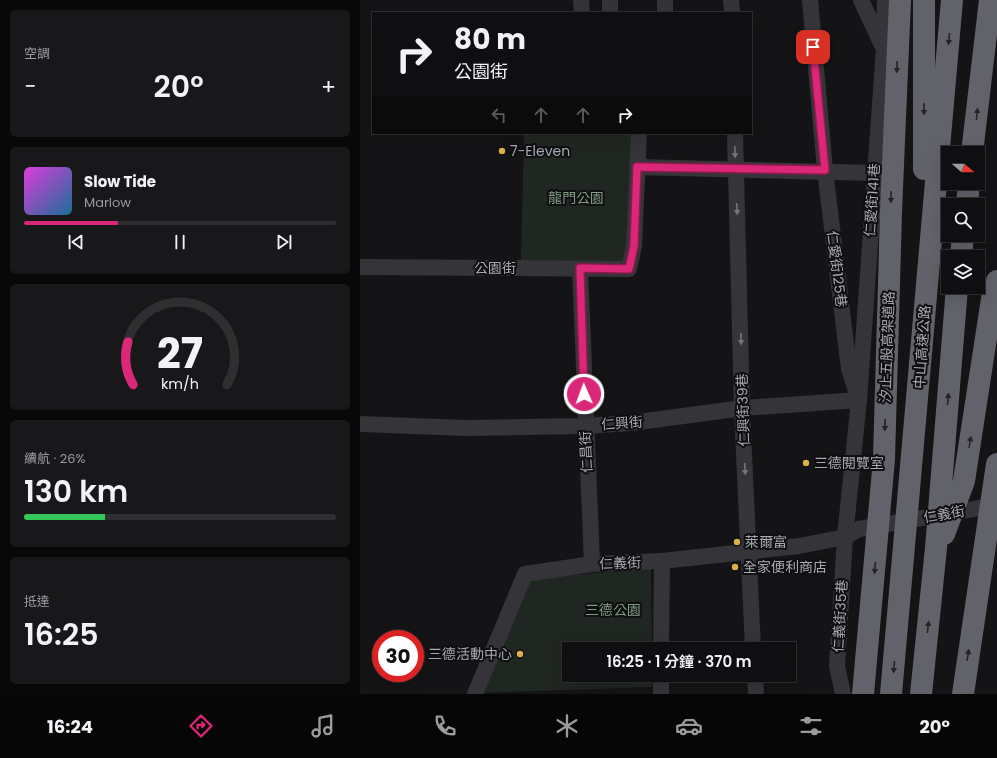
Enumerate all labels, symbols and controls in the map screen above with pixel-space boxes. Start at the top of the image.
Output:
text: 80 m [454,20,526,59]
icon: right [388,28,440,80]
pin [796,30,830,64]
one-way arrow [945,33,952,45]
icon: arrive [802,36,824,58]
text: 空調 [24,44,50,63]
text: 公園街 [454,59,508,84]
one-way arrow [893,61,900,73]
text: 20° [154,65,204,108]
text: − [24,71,36,102]
text: + [321,71,336,102]
one-way arrow [921,103,927,116]
icon: left [488,104,510,126]
icon: ahead [530,104,552,126]
icon: ahead [572,104,594,126]
icon: right [614,104,636,126]
one-way arrow [974,108,980,120]
place label: 7-Eleven [510,141,570,161]
marker: 7-Eleven [497,146,507,156]
one-way arrow [732,146,738,159]
north arrow [941,146,985,190]
map controls [941,146,985,294]
street label: 仁愛街141巷 [859,163,885,237]
text: Slow Tide [84,171,156,192]
park label: 龍門公園 [548,188,604,208]
one-way arrow [888,191,895,203]
text: Marlow [84,193,131,212]
button: search [941,198,985,242]
one-way arrow [734,203,741,215]
street label: 仁愛街125巷 [822,229,852,309]
icon: previous [65,231,87,253]
icon: pause [169,231,191,253]
icon: next [273,231,295,253]
button: layers [941,250,985,294]
street label: 公園街 [474,258,516,278]
street label: 汐止五股高架道路 [875,291,899,403]
street label: 中山高速公路 [909,304,935,390]
text: 27 [157,324,203,383]
one-way arrow [738,333,744,346]
position arrow [563,373,605,415]
street label: 仁興街39巷 [732,373,754,447]
text: km/h [161,374,199,394]
one-way arrow [944,393,951,405]
street label: 仁興街 [600,412,644,434]
one-way arrow [882,419,888,432]
street label: 仁昌街 [575,431,597,473]
one-way arrow [967,436,973,448]
text: 續航 · 26% [24,449,85,468]
place label: 三德閱覽室 [814,453,884,473]
marker: 三德閱覽室 [801,458,811,468]
one-way arrow [741,463,748,475]
text: 130 km [24,470,128,513]
street label: 仁義街 [922,501,966,527]
place label: 萊爾富 [745,532,787,552]
marker: 萊爾富 [732,537,742,547]
street label: 仁義街 [599,552,641,574]
place label: 全家便利商店 [743,557,827,577]
marker: 全家便利商店 [730,562,740,572]
one-way arrow [871,562,878,574]
street label: 仁義街35巷 [828,579,852,653]
text: 抵達 [24,592,50,611]
park label: 三德公園 [585,600,641,620]
text: 16:25 [24,613,99,656]
one-way arrow [925,621,931,633]
speed limit sign: 30 [372,630,424,682]
place label: 三德活動中心 [428,644,512,664]
marker: 三德活動中心 [515,649,525,659]
one-way arrow [965,649,971,662]
text: 16:25 · 1 分鐘 · 370 m [607,651,751,672]
one-way arrow [891,661,897,673]
icon: directions [187,712,215,740]
icon: music [309,712,337,740]
icon: phone [431,712,459,740]
icon: climate [553,712,581,740]
icon: car [675,712,703,740]
icon: filters [797,712,825,740]
text: 16:24 [47,714,93,739]
text: 20° [920,714,950,739]

